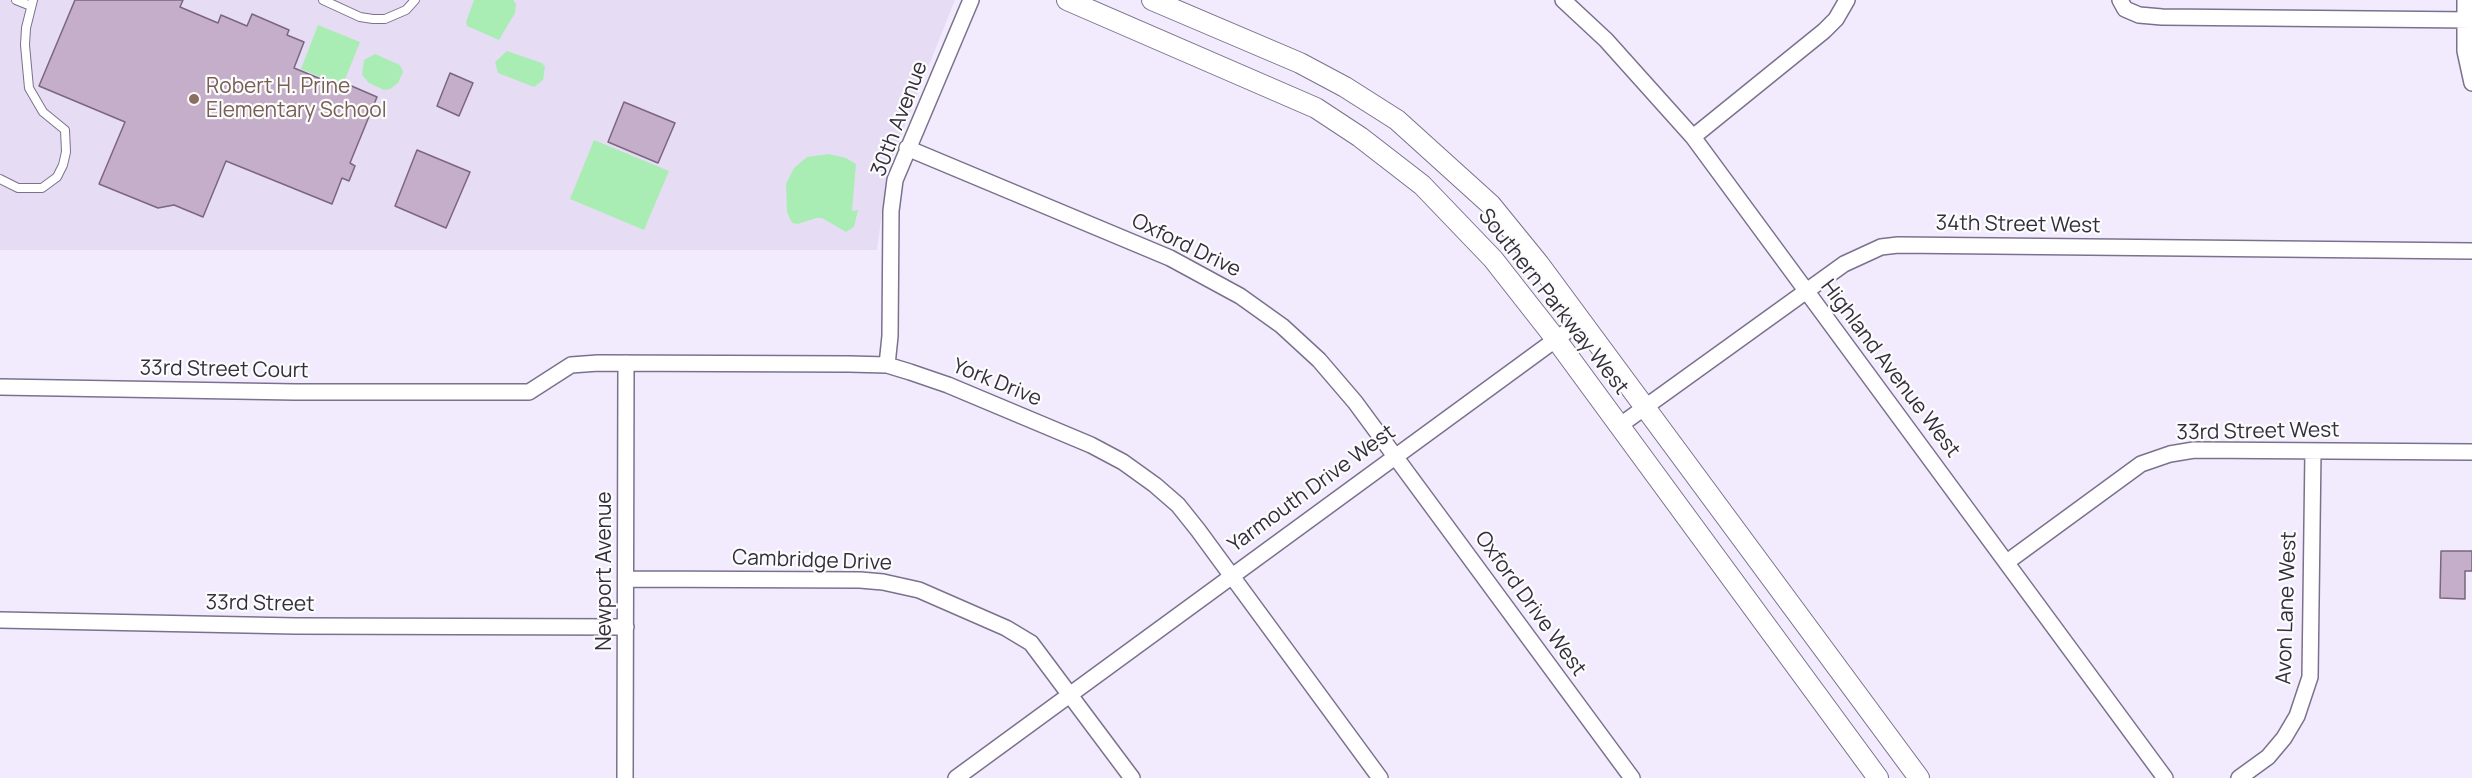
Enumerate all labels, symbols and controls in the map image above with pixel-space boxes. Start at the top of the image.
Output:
street label: 30th Avenue [866,58,934,180]
place label: Robert H. Prine Elementary School [206,74,387,124]
marker: Robert H. Prine Elementary School [187,92,201,106]
street label: Southern Parkway West [1473,204,1633,400]
street label: Oxford Drive [1127,209,1245,283]
street label: 34th Street West [1935,211,2101,239]
street label: Highland Avenue West [1815,275,1965,463]
street label: York Drive [949,354,1045,412]
street label: 33rd Street Court [139,356,309,384]
street label: 33rd Street West [2176,418,2340,446]
street label: Yarmouth Drive West [1224,420,1400,558]
street label: Newport Avenue [592,491,618,651]
street label: Oxford Drive West [1469,527,1591,681]
street label: Avon Lane West [2272,531,2302,685]
street label: Cambridge Drive [732,546,892,576]
street label: 33rd Street [205,590,315,618]

